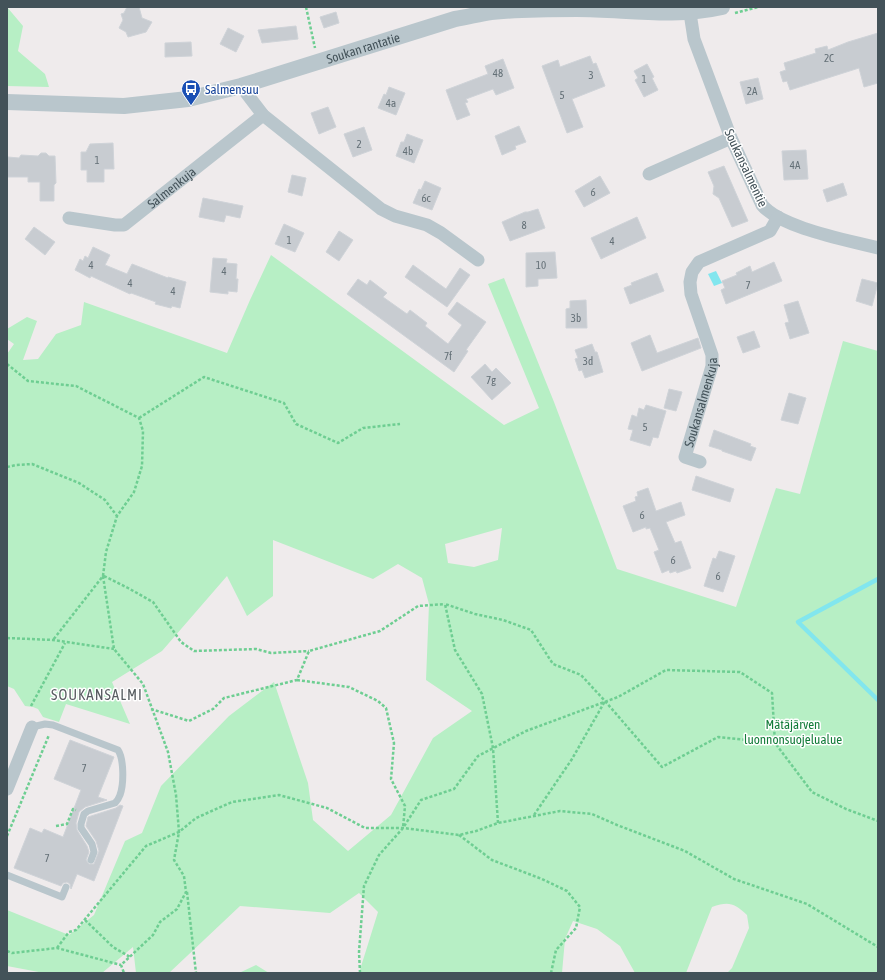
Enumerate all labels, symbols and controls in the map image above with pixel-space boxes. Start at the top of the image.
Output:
street label: Soukan rantatie [325,29,402,66]
house number: 2C [824,52,834,64]
house number: 48 [493,67,503,79]
house number: 3 [588,69,594,81]
house number: 1 [641,73,647,85]
bus stop icon: Salmensuu [180,78,202,106]
place label: Salmensuu [205,82,259,97]
house number: 2A [747,85,758,97]
house number: 5 [559,89,565,101]
house number: 4a [386,97,396,109]
street label: Soukansalmentie [721,127,771,209]
house number: 2 [356,138,362,150]
house number: 4b [403,145,413,157]
house number: 1 [94,154,100,166]
house number: 4A [790,159,801,171]
street label: Salmenkuja [144,164,199,211]
house number: 6 [590,186,596,198]
house number: 6c [421,192,432,204]
house number: 8 [521,219,527,231]
house number: 1 [286,234,292,246]
house number: 4 [609,235,615,247]
house number: 4 [88,259,94,271]
house number: 10 [536,259,546,271]
house number: 4 [221,265,227,277]
house number: 4 [127,277,133,289]
house number: 7 [745,279,751,291]
house number: 4 [170,285,176,297]
house number: 3b [571,312,581,324]
house number: 7f [444,350,452,362]
house number: 3d [583,355,593,367]
street label: Soukansalmenkuja [681,357,720,449]
house number: 7g [486,374,496,386]
house number: 5 [642,421,648,433]
house number: 6 [639,509,645,521]
house number: 6 [670,554,676,566]
house number: 6 [715,570,721,582]
district label: SOUKANSALMI [51,686,143,703]
park label: Mätäjärven luonnonsuojelualue [744,717,842,747]
house number: 7 [81,762,87,774]
house number: 7 [44,852,50,864]

